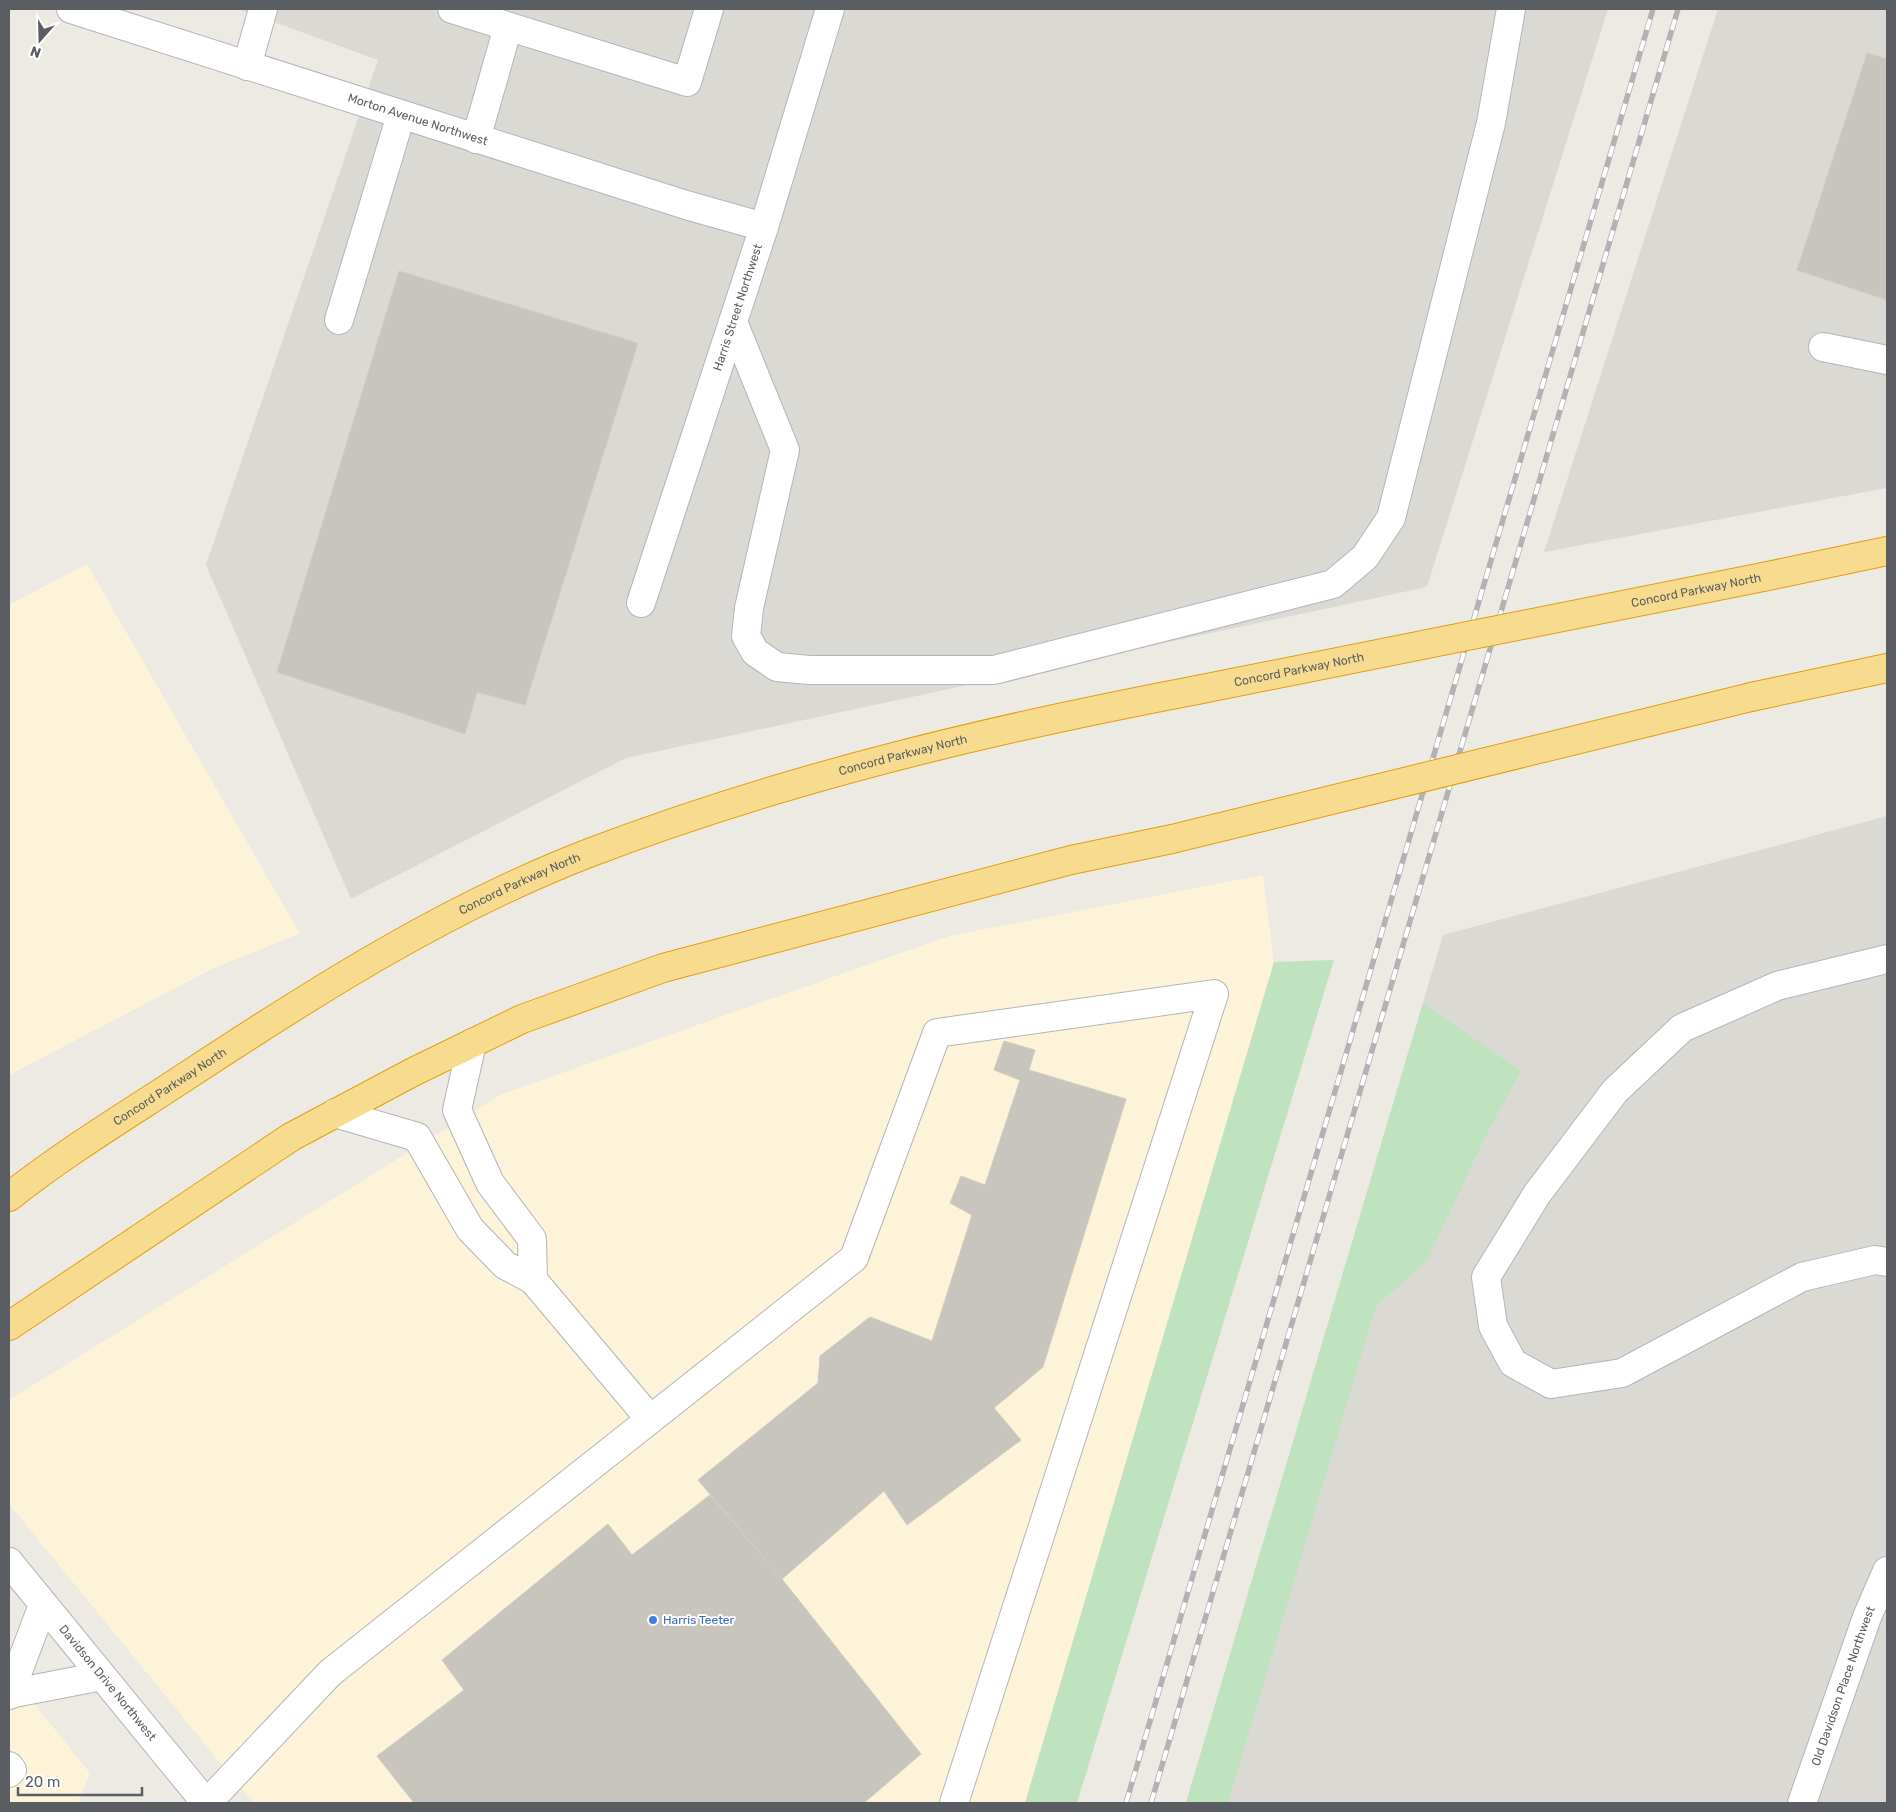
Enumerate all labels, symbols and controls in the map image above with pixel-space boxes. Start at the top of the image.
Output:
north arrow [15,15,65,65]
text: N [28,42,43,61]
street label: Morton Avenue Northwest [346,91,490,149]
street label: Harris Street Northwest [710,242,765,373]
street label: Concord Parkway North [1630,571,1762,610]
street label: Concord Parkway North [1233,650,1365,689]
street label: Concord Parkway North [837,732,969,778]
street label: Concord Parkway North [456,850,582,918]
street label: Concord Parkway North [111,1045,229,1129]
street label: Old Davidson Place Northwest [1809,1604,1878,1768]
place label: Harris Teeter [663,1613,735,1627]
marker: Harris Teeter [647,1614,659,1626]
street label: Davidson Drive Northwest [56,1622,159,1744]
scale bar [18,1764,141,1796]
text: 20 m [25,1773,60,1791]

